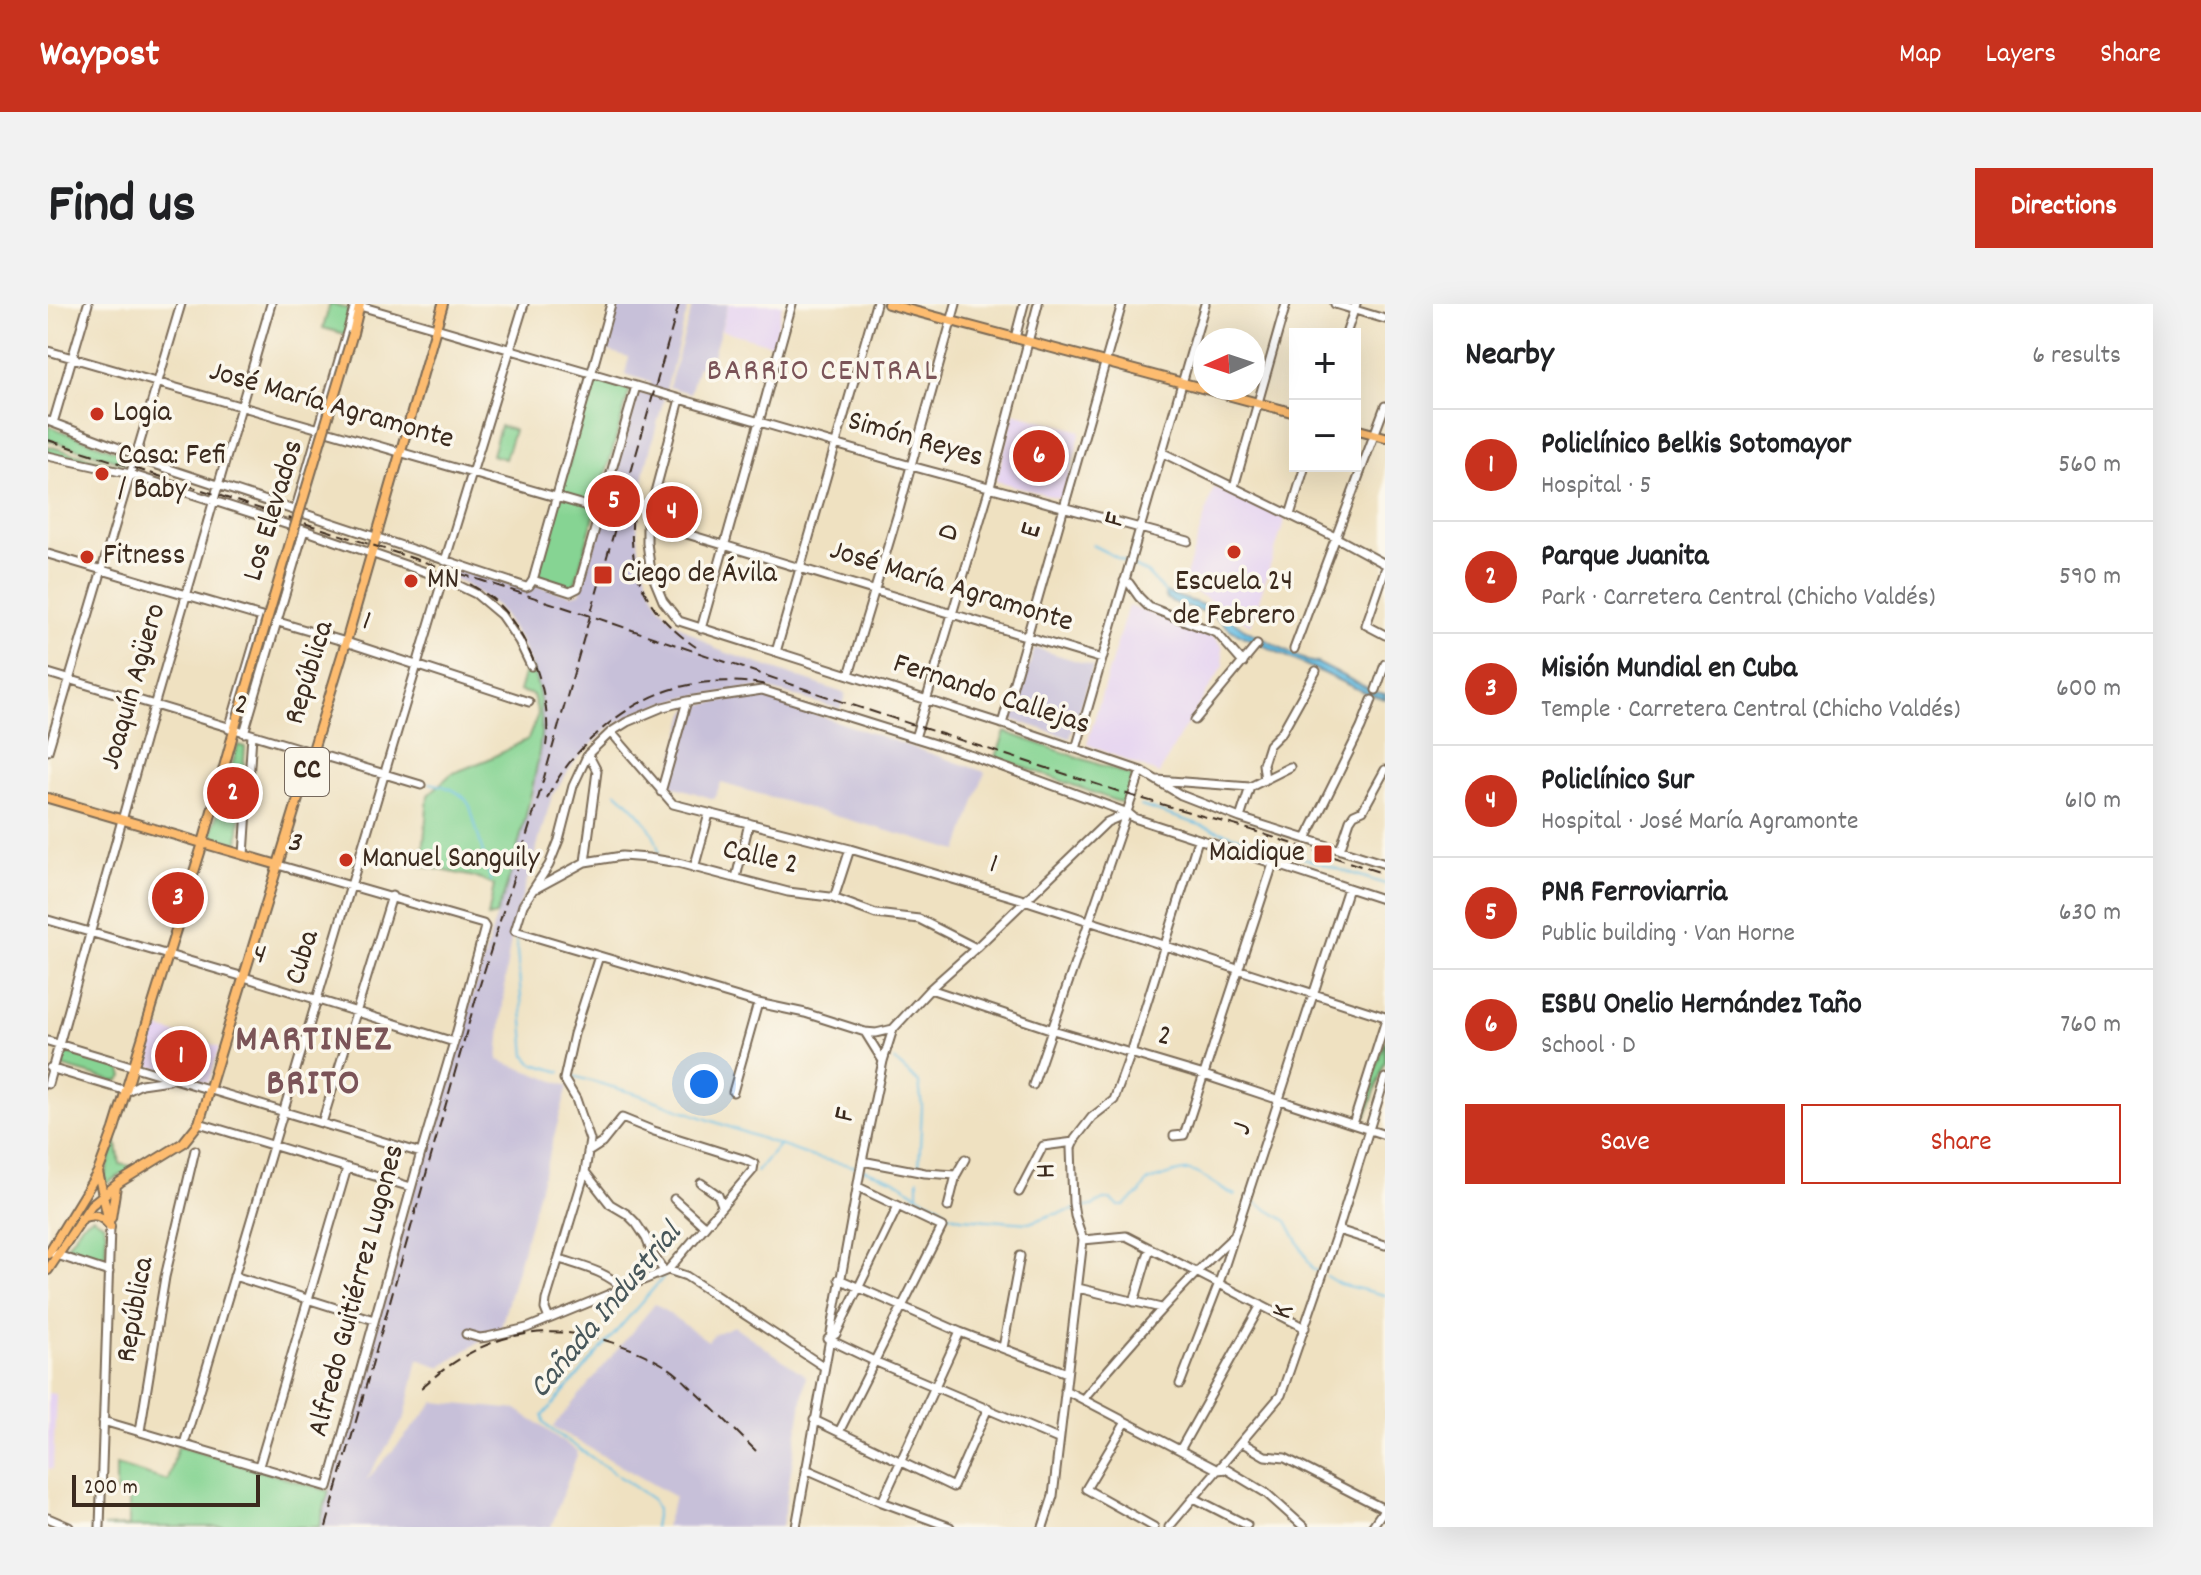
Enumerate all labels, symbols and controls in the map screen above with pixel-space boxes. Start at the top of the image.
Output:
text: Waypost [40,29,159,84]
text: Map [1899,36,1942,76]
text: Layers [1986,36,2056,76]
text: Share [2100,36,2161,76]
text: Find us [48,168,196,248]
button: Directions [1975,168,2153,248]
north arrow [1193,328,1265,400]
map controls [1289,328,1361,472]
button: + [1289,328,1361,400]
text: Nearby [1465,332,1554,381]
text: 6 results [2032,338,2121,375]
district label: BARRIO CENTRAL [707,350,939,396]
street label: José María Agramonte [204,351,458,463]
place label: Logia [113,393,172,436]
button: − [1289,400,1361,472]
street label: Simón Reyes [842,401,988,481]
marker: Logia [88,405,106,423]
text: Policlínico Belkis Sotomayor [1541,425,1851,468]
pin: 6 [1013,426,1065,486]
street label: Los Elevados [233,435,317,587]
place label: Casa: Fefi / Baby [118,436,226,513]
text: 1 [1488,447,1494,484]
text: 560 m [2058,447,2121,484]
marker: Casa: Fefi / Baby [93,465,111,483]
text: Hospital · 5 [1541,468,1651,505]
pin: 5 [588,471,640,531]
pin: 4 [646,482,698,542]
street label: F [1094,507,1140,532]
street label: E [1010,518,1056,543]
street label: D [928,519,974,547]
street label: José María Agramonte [824,530,1078,646]
place label: Fitness [103,536,185,579]
text: Parque Juanita [1541,537,1709,580]
marker: Escuela 24 de Febrero [1225,543,1243,561]
marker: Fitness [78,548,96,566]
place label: Ciego de Ávila [621,554,778,597]
text: 2 [1485,559,1497,596]
text: 590 m [2059,559,2121,596]
place label: MN [427,560,459,603]
place label: Escuela 24 de Febrero [1173,562,1295,639]
marker: Ciego de Ávila [592,564,614,586]
marker: MN [402,572,420,590]
text: Park · Carretera Central (Chicho Valdés) [1541,580,1935,617]
street label: Joaquín Agüero [91,599,179,775]
street label: 1 [356,602,376,644]
street label: República [275,615,347,730]
street label: Fernando Callejas [887,644,1095,748]
text: Misión Mundial en Cuba [1541,649,1797,692]
text: 3 [1485,671,1497,708]
text: 600 m [2056,671,2121,708]
street label: 2 [228,685,254,729]
text: Temple · Carretera Central (Chicho Valdés) [1541,692,1960,729]
road number: CC [285,748,329,796]
text: Policlínico Sur [1541,761,1694,804]
pin: 2 [207,763,259,823]
text: 4 [1486,783,1496,820]
text: 610 m [2065,783,2121,820]
text: Hospital · José María Agramonte [1541,804,1858,841]
street label: 3 [283,823,307,867]
street label: Calle 2 [718,829,802,889]
place label: Maidique [1209,833,1305,876]
place label: Manuel Sanguily [362,839,541,882]
marker: Maidique [1312,843,1334,865]
street label: 1 [984,844,1002,888]
marker: Manuel Sanguily [337,851,355,869]
pin: 3 [152,868,204,928]
text: PNR Ferroviarria [1541,873,1727,916]
text: 5 [1485,895,1497,932]
text: 630 m [2059,895,2121,932]
text: Public building · Van Horne [1541,916,1795,953]
street label: Cuba [275,925,333,990]
street label: 4 [247,934,271,978]
text: ESBU Onelio Hernández Taño [1541,985,1862,1028]
text: 6 [1485,1007,1497,1044]
text: 760 m [2060,1007,2121,1044]
district label: MARTINEZ BRITO [235,1014,393,1113]
street label: 2 [1151,1016,1177,1060]
pin: 1 [155,1026,207,1086]
text: School · D [1541,1028,1635,1065]
your location [684,1064,724,1104]
street label: F [825,1103,870,1126]
button: Save [1465,1104,1785,1184]
button: Share [1801,1104,2121,1184]
street label: J [1222,1117,1266,1141]
street label: Alfredo Guitiérrez Lugones [298,1140,418,1442]
street label: H [1026,1163,1070,1179]
water label: Cañada Industrial [520,1212,696,1410]
street label: República [107,1253,168,1366]
street label: K [1262,1299,1308,1325]
scale bar [72,1471,260,1507]
text: 200 m [84,1473,138,1504]

